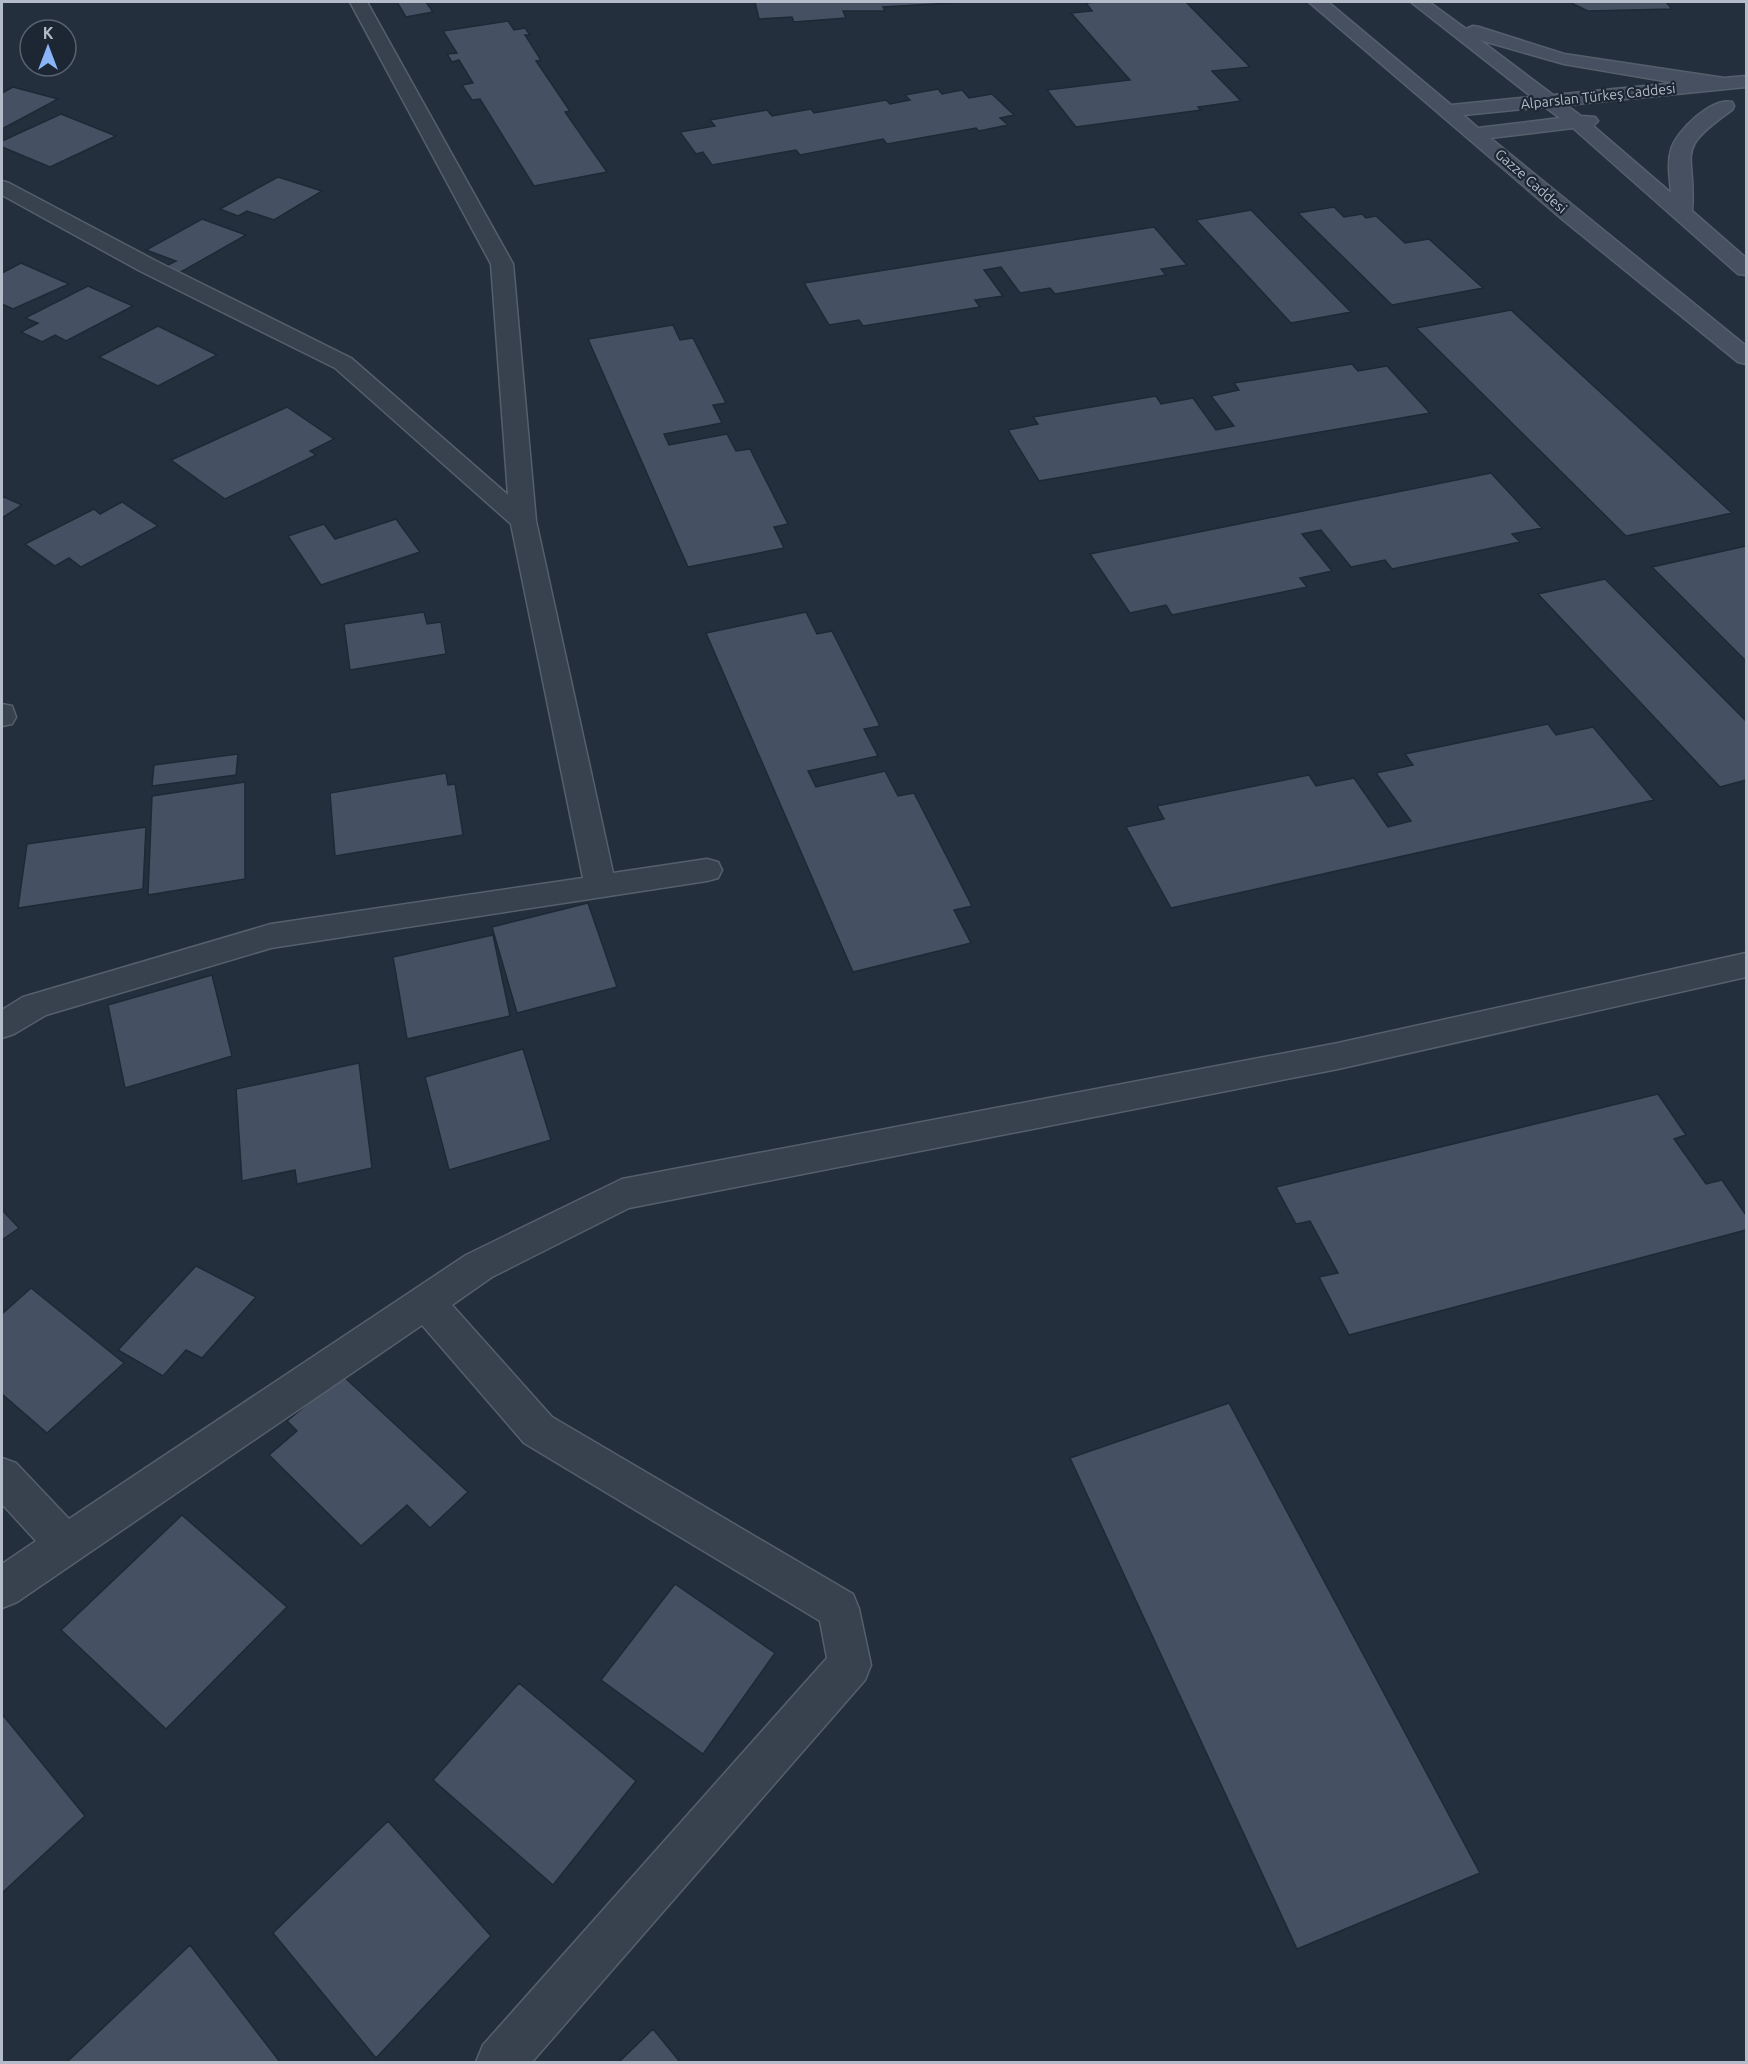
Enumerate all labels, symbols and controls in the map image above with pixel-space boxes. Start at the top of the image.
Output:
north arrow [18,18,78,78]
text: K [43,24,54,42]
street label: Alparslan Türkeş Caddesi [1520,80,1676,112]
street label: Gazze Caddesi [1492,146,1570,216]

